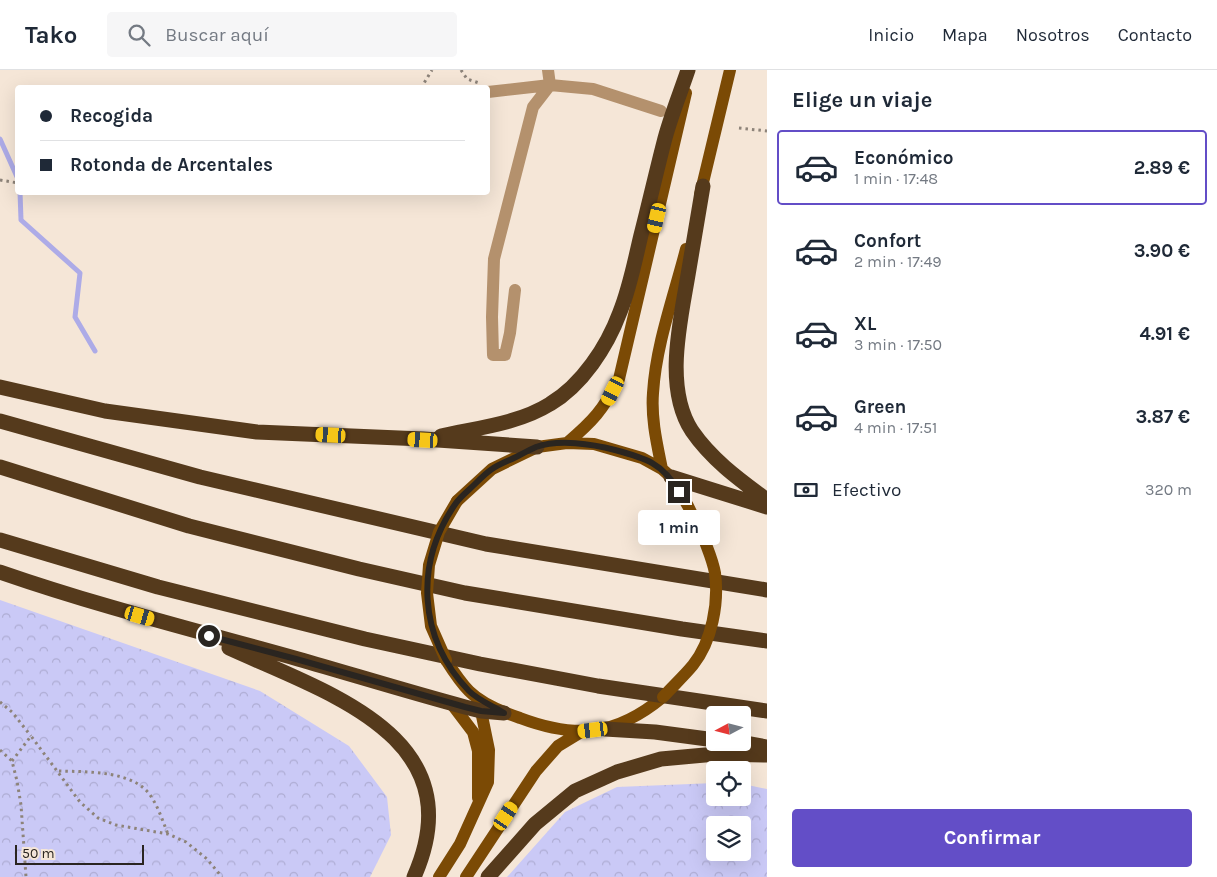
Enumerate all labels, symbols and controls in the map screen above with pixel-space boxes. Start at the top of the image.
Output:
search box [107,12,457,57]
text: Tako [25,21,77,49]
icon: search [125,21,153,49]
text: Buscar aquí [165,24,269,46]
text: Inicio [868,24,914,46]
text: Mapa [942,24,988,46]
text: Nosotros [1016,24,1090,46]
text: Contacto [1118,24,1192,46]
text: Elige un viaje [792,87,932,113]
text: Recogida [70,105,153,127]
icon: car [794,145,839,190]
text: Económico [854,147,954,169]
text: Rotonda de Arcentales [70,154,273,176]
text: 2.89 € [1134,157,1190,179]
text: 1 min · 17:48 [854,169,938,188]
car [646,202,667,234]
icon: car [794,228,839,273]
text: Confort [854,230,921,252]
text: 3.90 € [1134,240,1190,262]
text: 2 min · 17:49 [854,252,942,271]
icon: car [794,311,839,356]
text: XL [854,313,876,335]
text: 4.91 € [1139,323,1190,345]
text: 3 min · 17:50 [854,335,942,354]
car [599,374,626,408]
icon: car [794,394,839,439]
text: Green [854,396,906,418]
text: 3.87 € [1136,406,1190,428]
text: 4 min · 17:51 [854,418,937,437]
car [315,427,346,443]
car [407,432,438,448]
icon: cash [792,476,820,504]
text: Efectivo [832,479,901,501]
text: 320 m [1145,480,1192,499]
route end [668,481,690,503]
callout: 1 min [638,510,720,544]
text: 1 min [659,518,699,537]
car [123,605,156,627]
route start [198,625,220,647]
north arrow [706,706,751,751]
map controls [706,706,751,861]
car [577,721,608,739]
button: locate [706,761,751,806]
car [491,799,520,833]
button: Confirmar [792,809,1192,867]
button: layers [706,816,751,861]
scale bar [15,842,144,865]
text: 50 m [22,845,55,862]

